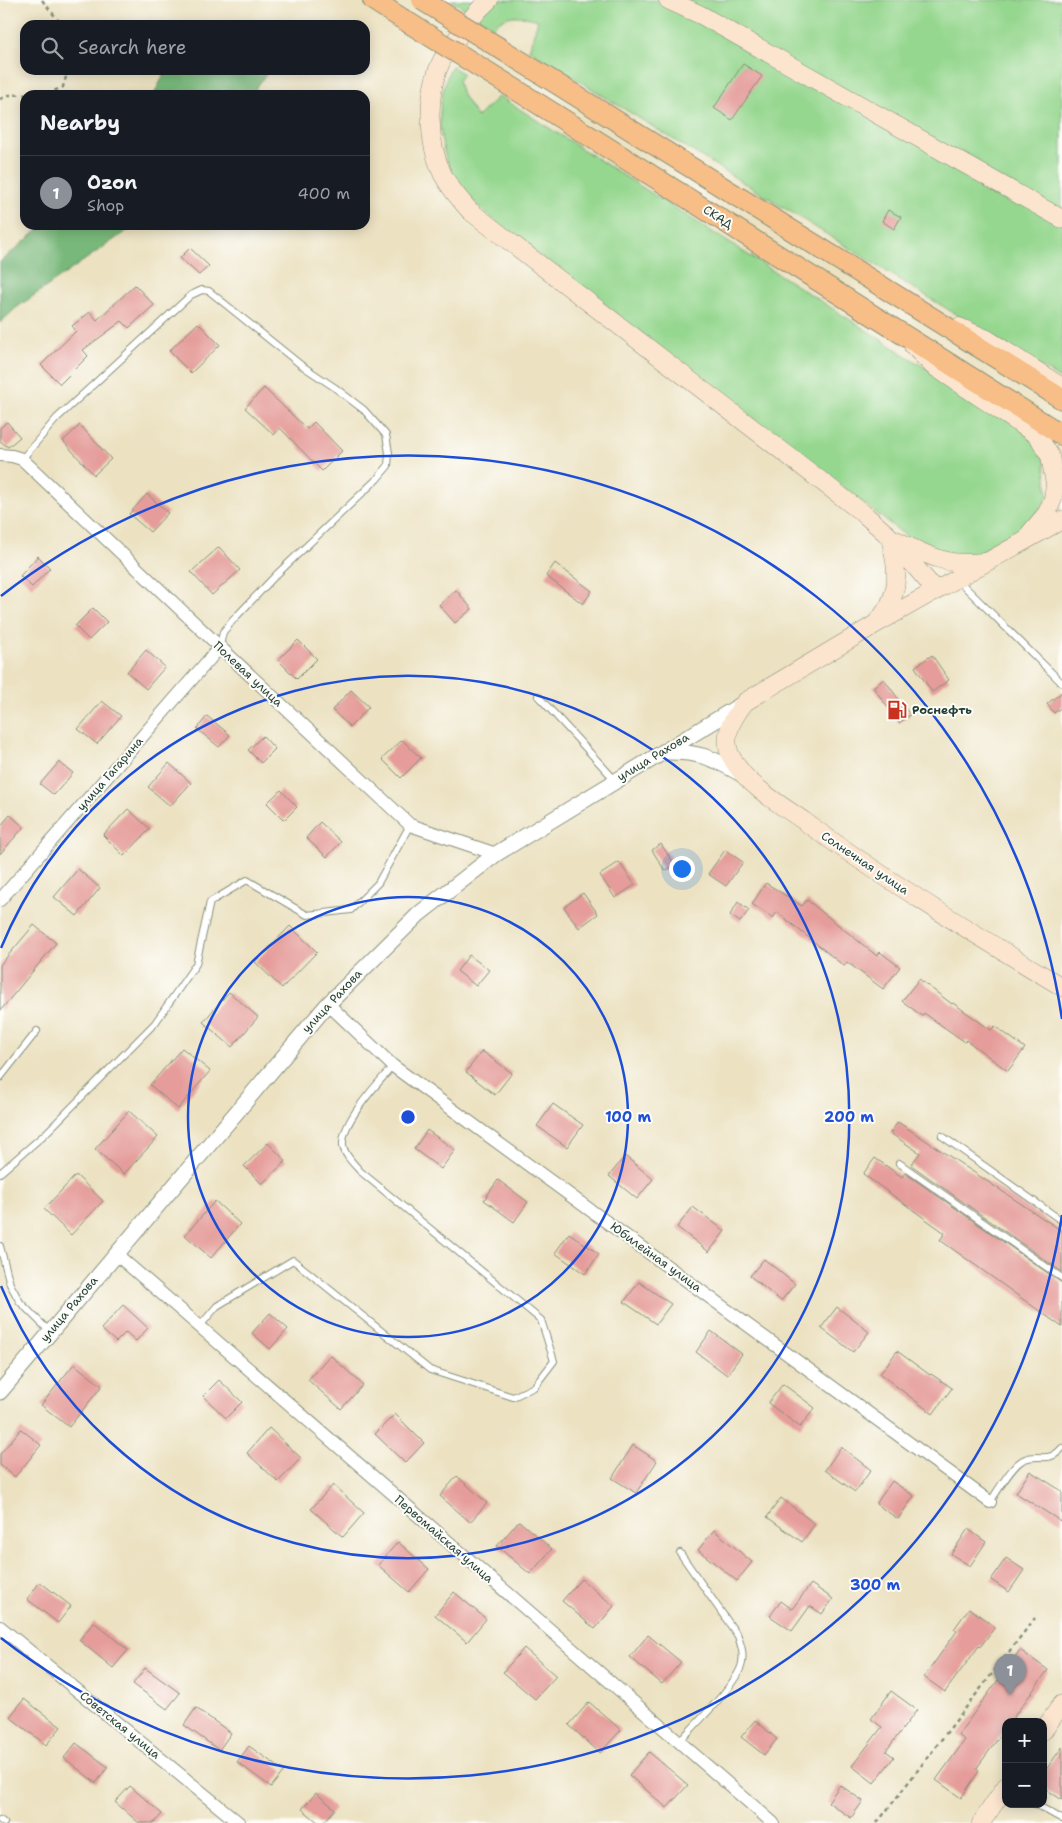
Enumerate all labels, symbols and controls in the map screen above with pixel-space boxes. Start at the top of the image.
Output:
search box [20,20,370,75]
icon: search [38,34,66,62]
text: Search here [78,35,187,60]
text: Nearby [40,109,120,137]
text: Ozon [87,170,137,195]
text: 1 [52,183,60,204]
text: 400 m [297,183,350,204]
text: Shop [87,195,124,216]
street label: СКАД [700,202,736,232]
street label: Полевая улица [210,638,286,711]
fuel station icon: Роснефть [886,699,908,721]
place label: Роснефть [912,702,972,718]
street label: улица Рахова [614,729,692,785]
street label: улица Гагарина [73,733,147,814]
street label: Солнечная улица [818,828,912,899]
your location [669,856,695,882]
street label: улица Рахова [298,965,366,1036]
text: 100 m [605,1107,651,1127]
text: 200 m [824,1107,874,1127]
centre of rings [399,1108,417,1126]
street label: Юбилейная улица [607,1218,705,1296]
street label: улица Рахова [37,1272,102,1345]
street label: Первомайская улица [391,1492,497,1587]
text: 300 m [850,1575,900,1595]
pin: 1 [994,1654,1026,1695]
street label: Советская улица [76,1688,164,1763]
map controls [1002,1718,1047,1808]
button: + [1002,1718,1047,1763]
button: − [1002,1763,1047,1808]

